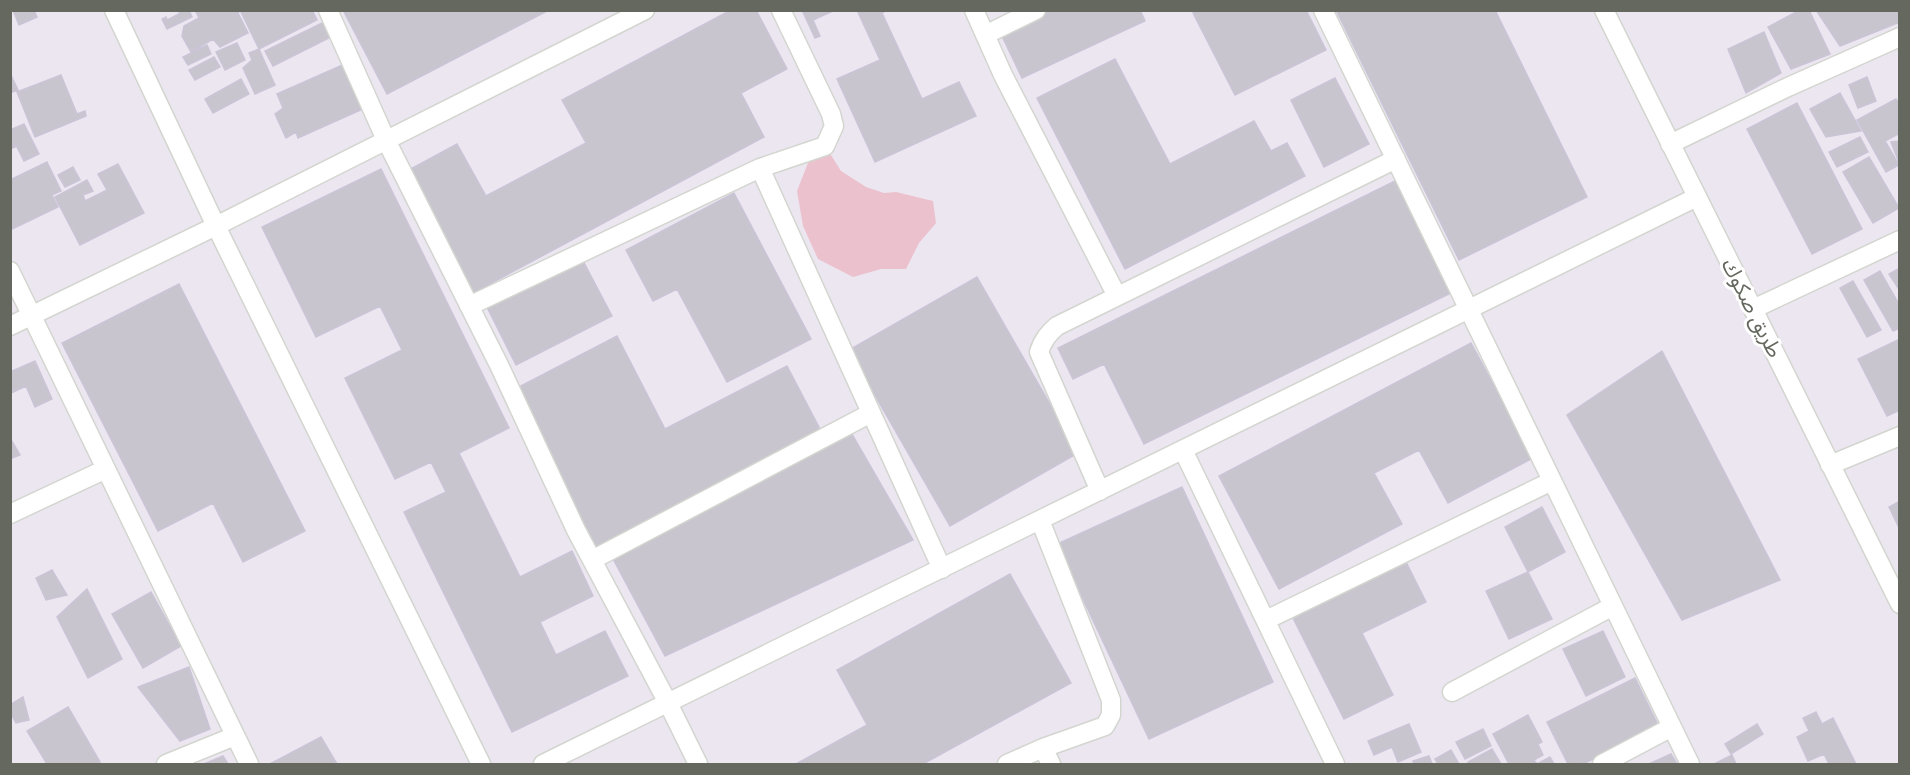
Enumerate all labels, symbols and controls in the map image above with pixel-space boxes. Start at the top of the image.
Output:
street label: طريق صكوك [1716,254,1789,362]

